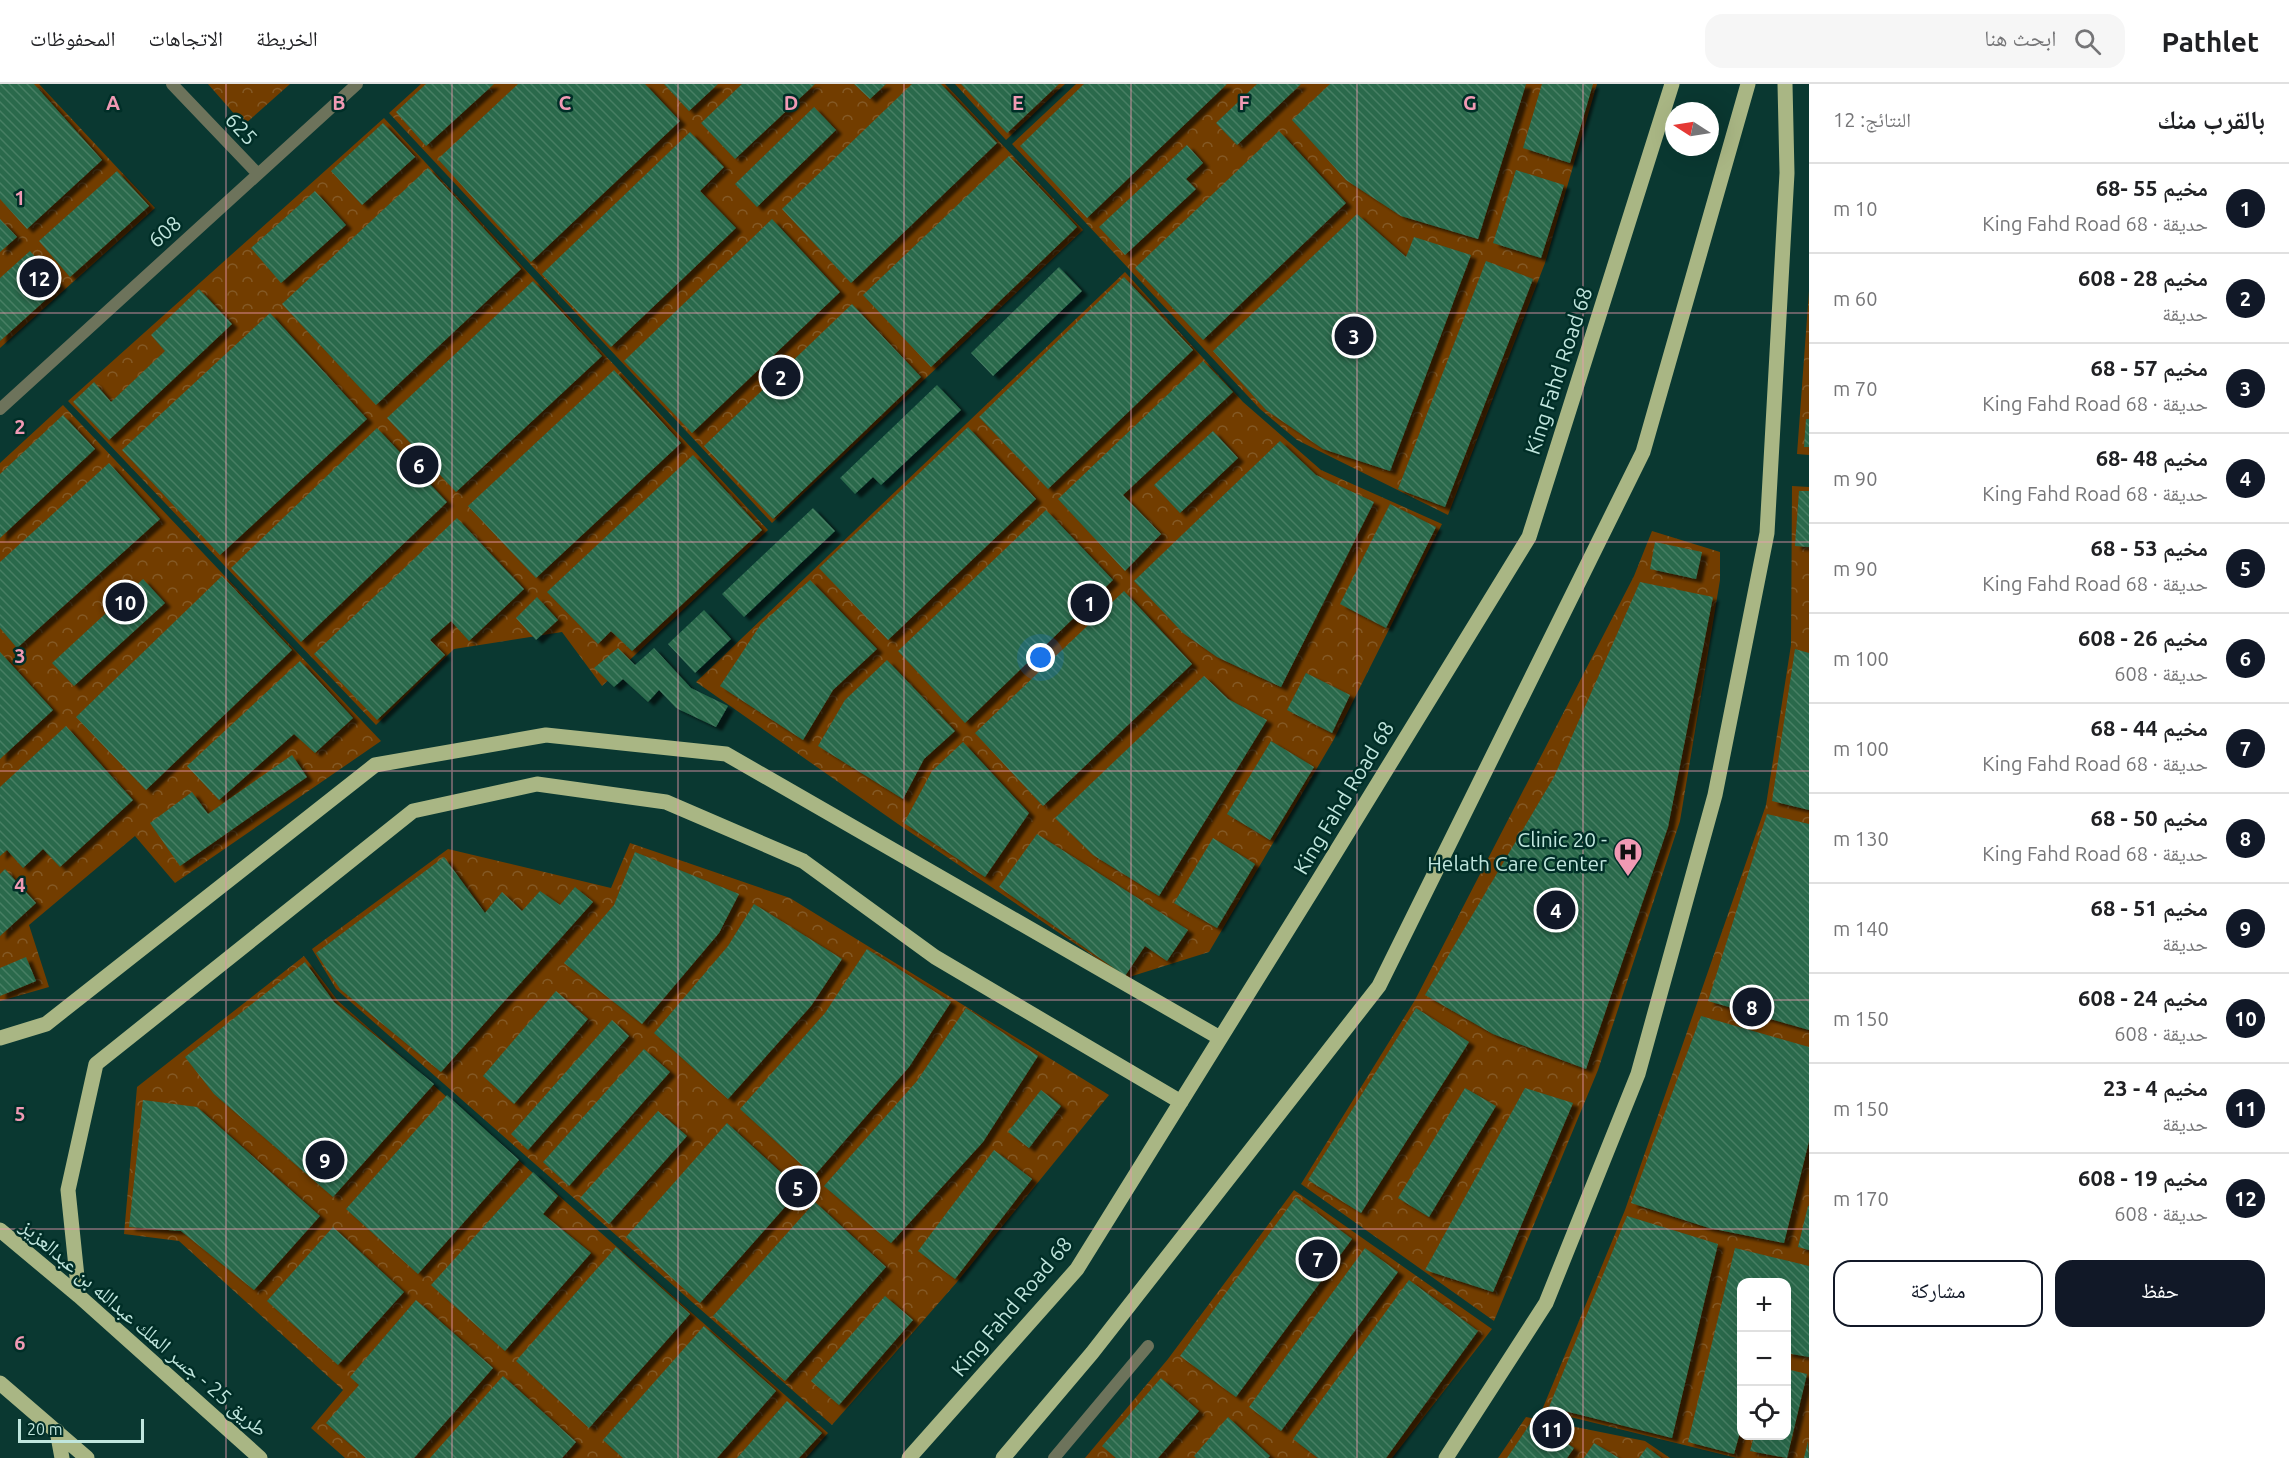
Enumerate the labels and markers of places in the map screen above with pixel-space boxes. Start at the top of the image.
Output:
pin: 12 [20,256,58,300]
pin: 3 [1334,314,1374,358]
pin: 2 [762,354,800,400]
pin: 6 [400,442,438,488]
pin: 10 [106,580,144,624]
pin: 1 [1070,580,1110,626]
place label: Clinic 20 - Helath Care Center [1427,827,1607,875]
hospital icon: Clinic 20 - Helath Care Center [1612,836,1644,878]
pin: 4 [1536,888,1576,932]
pin: 8 [1732,984,1772,1030]
pin: 9 [306,1138,344,1182]
pin: 5 [778,1166,818,1210]
pin: 7 [1298,1236,1338,1282]
pin: 11 [1532,1406,1572,1452]

